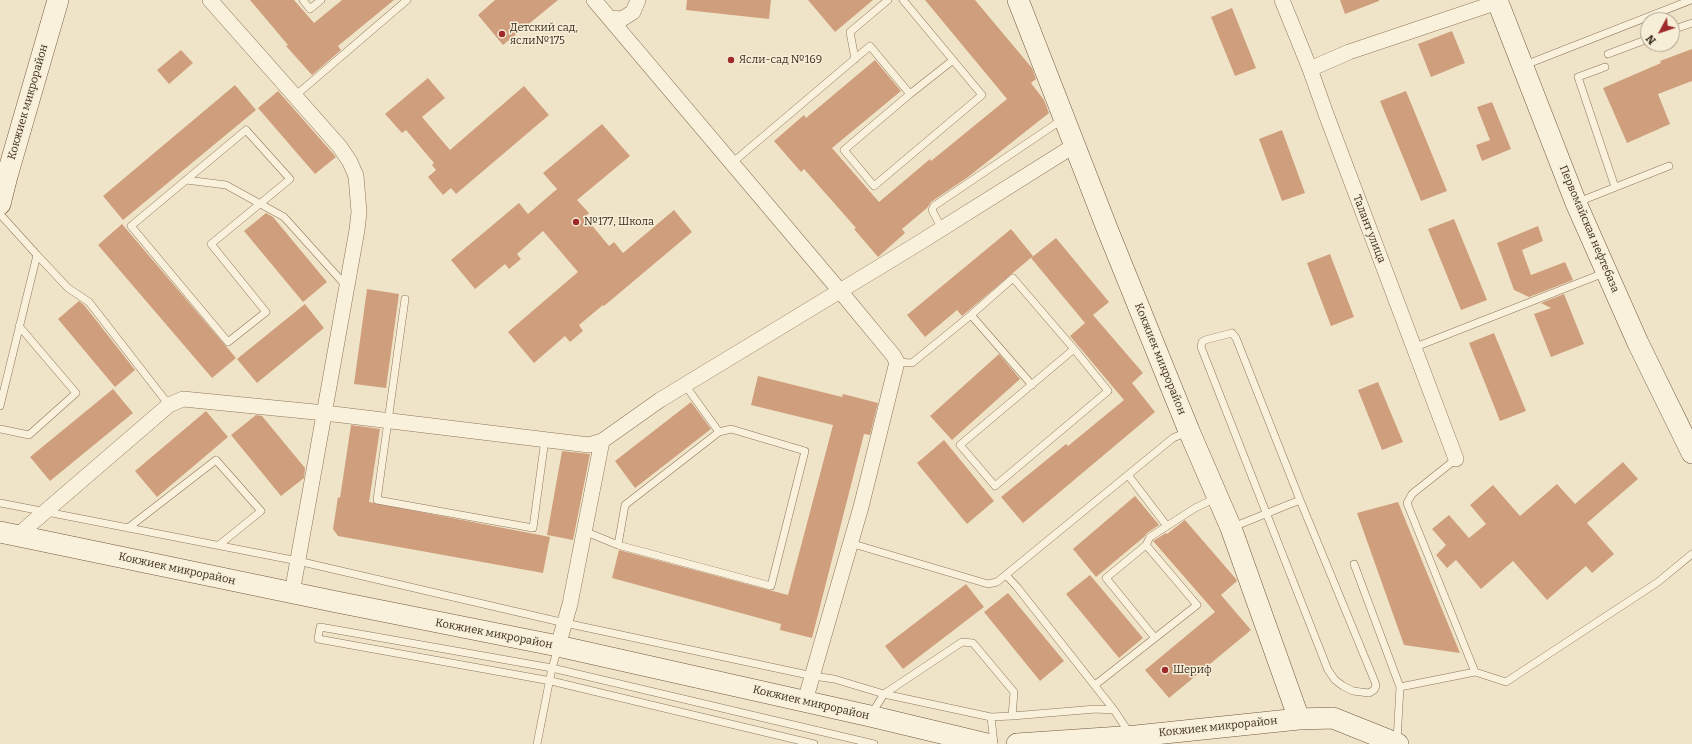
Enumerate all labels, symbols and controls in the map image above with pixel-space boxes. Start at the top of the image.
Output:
north arrow [1640,12,1680,52]
place label: Детский сад, ясли№175 [510,21,578,47]
marker: Детский сад, ясли№175 [497,29,507,39]
text: N [1643,32,1659,47]
street label: Кокжиек микрорайон [5,43,51,161]
place label: Ясли-сад №169 [739,53,822,67]
marker: Ясли-сад №169 [726,55,736,65]
street label: Первомайская нефтебаза [1556,163,1622,295]
street label: Талант улица [1350,193,1388,265]
place label: №177, Школа [584,215,654,229]
marker: №177, Школа [571,217,581,227]
street label: Кокжиек микрорайон [1132,301,1188,417]
street label: Кокжиек микрорайон [117,550,237,588]
street label: Кокжиек микрорайон [434,616,554,652]
place label: Шериф [1173,663,1212,677]
marker: Шериф [1160,665,1170,675]
street label: Кокжиек микрорайон [751,683,871,723]
street label: Кокжиек микрорайон [1158,714,1278,740]

